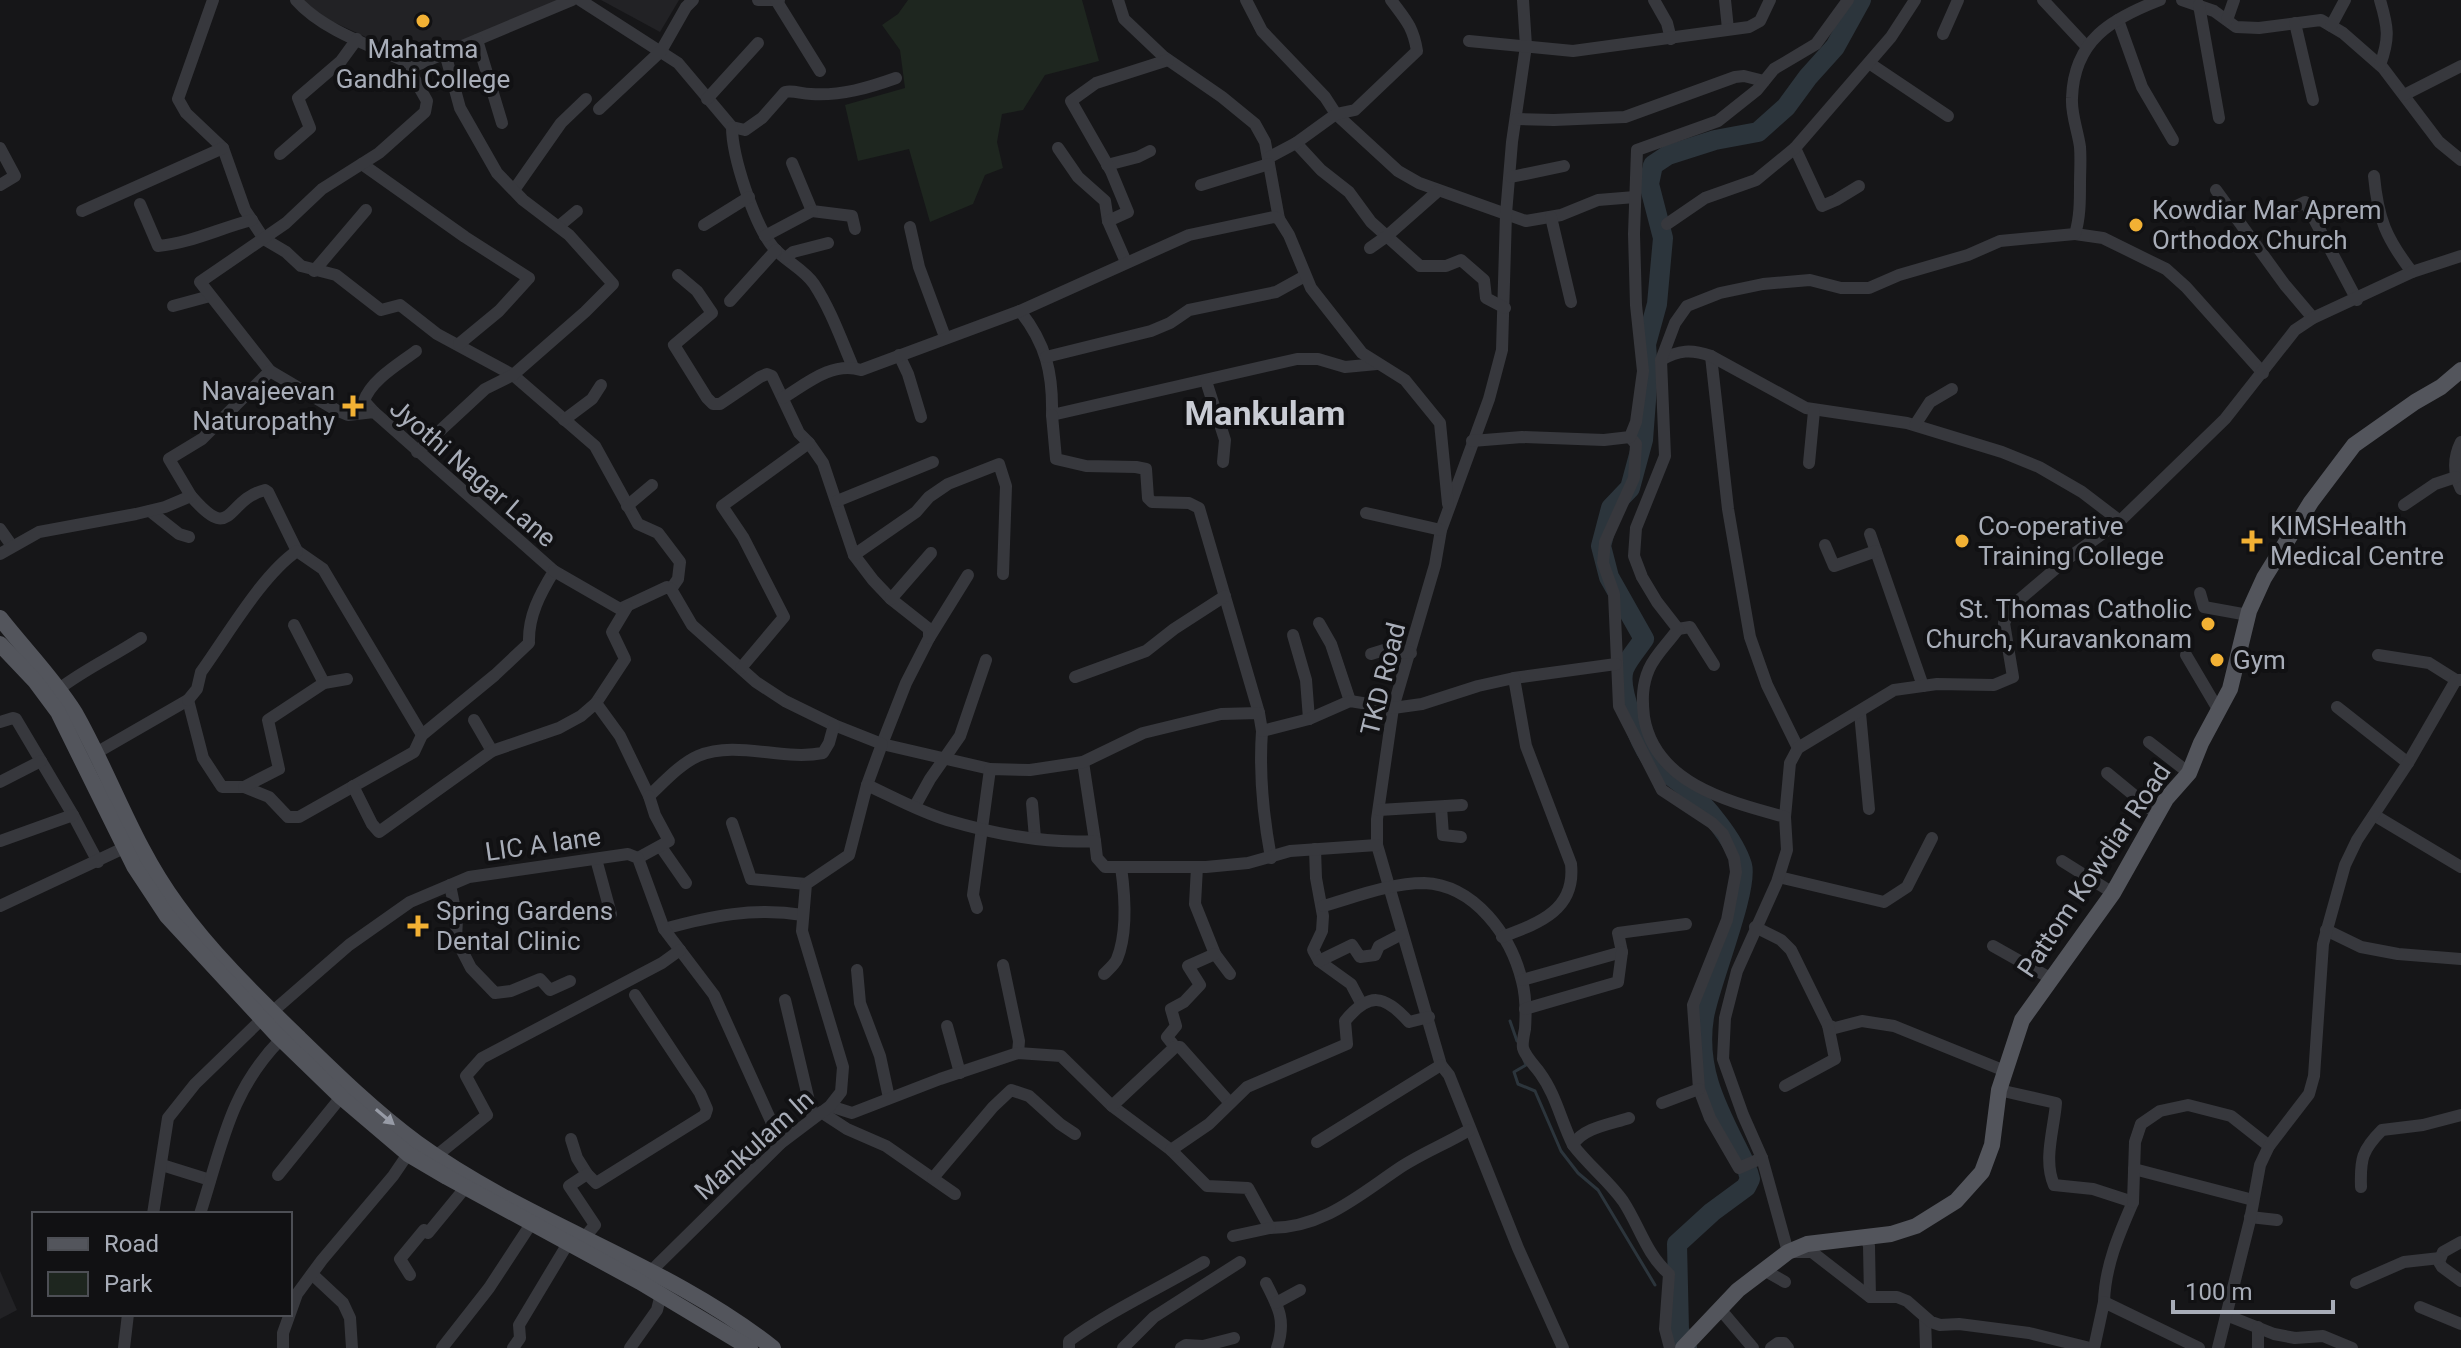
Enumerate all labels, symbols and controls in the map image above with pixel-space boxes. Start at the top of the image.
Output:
marker: Mahatma Gandhi College [414,12,432,30]
place label: Mahatma Gandhi College [336,34,510,94]
place label: Kowdiar Mar Aprem Orthodox Church [2152,195,2382,255]
marker: Kowdiar Mar Aprem Orthodox Church [2127,216,2145,234]
place label: Navajeevan Naturopathy [192,376,335,436]
street label: Jyothi Nagar Lane [384,393,562,553]
district label: Mankulam [1185,393,1345,433]
marker: Navajeevan Naturopathy [342,395,364,417]
place label: Co-operative Training College [1978,511,2164,571]
place label: KIMSHealth Medical Centre [2270,511,2444,571]
marker: KIMSHealth Medical Centre [2241,530,2263,552]
marker: Co-operative Training College [1953,532,1971,550]
place label: St. Thomas Catholic Church, Kuravankonam [1926,594,2192,654]
marker: St. Thomas Catholic Church, Kuravankonam [2199,615,2217,633]
street label: TKD Road [1355,620,1411,738]
place label: Gym [2233,645,2286,675]
marker: Gym [2208,651,2226,669]
street label: Pattom Kowdiar Road [2011,757,2177,983]
street label: LIC A lane [483,821,603,867]
place label: Spring Gardens Dental Clinic [436,896,613,956]
marker: Spring Gardens Dental Clinic [407,915,429,937]
street label: Mankulam ln [689,1084,819,1206]
one-way arrow [375,1108,395,1125]
legend [32,1212,292,1316]
text: Road [104,1230,159,1258]
scale bar [2173,1264,2333,1314]
text: Park [104,1270,153,1298]
text: 100 m [2185,1278,2252,1306]

